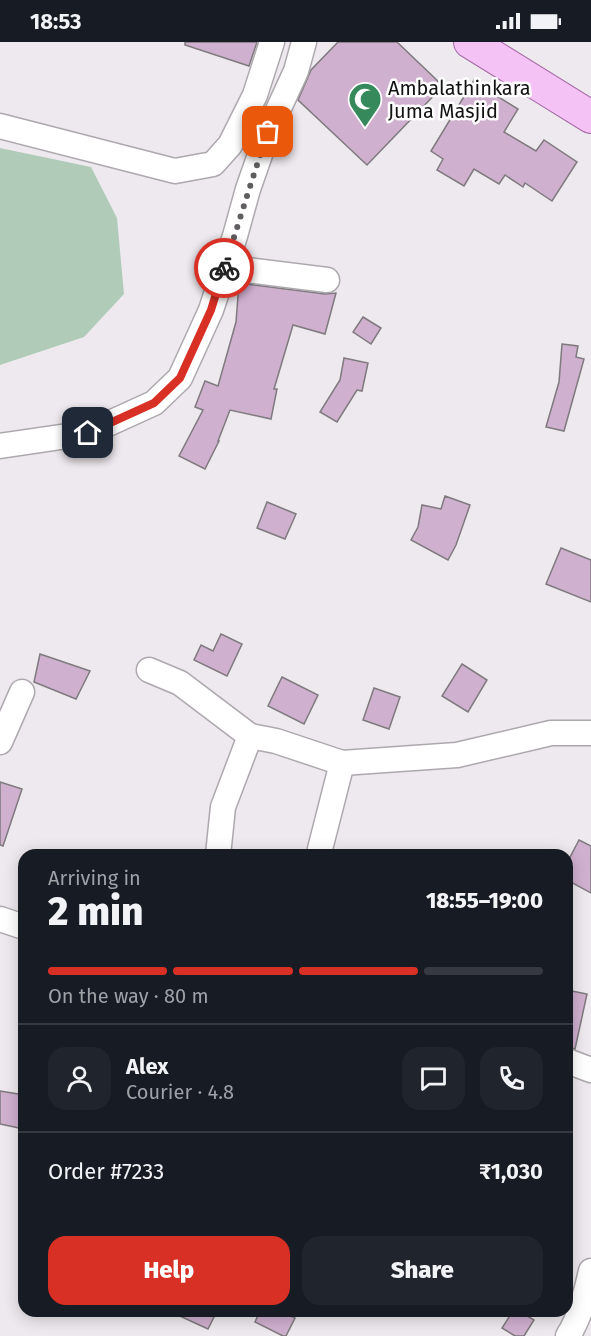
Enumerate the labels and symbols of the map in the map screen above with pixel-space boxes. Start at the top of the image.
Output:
place label: Ambalathinkara Juma Masjid [388,76,531,123]
mosque icon: Ambalathinkara Juma Masjid [347,81,383,128]
pin [242,106,293,157]
courier [194,238,254,298]
pin [62,407,113,458]

